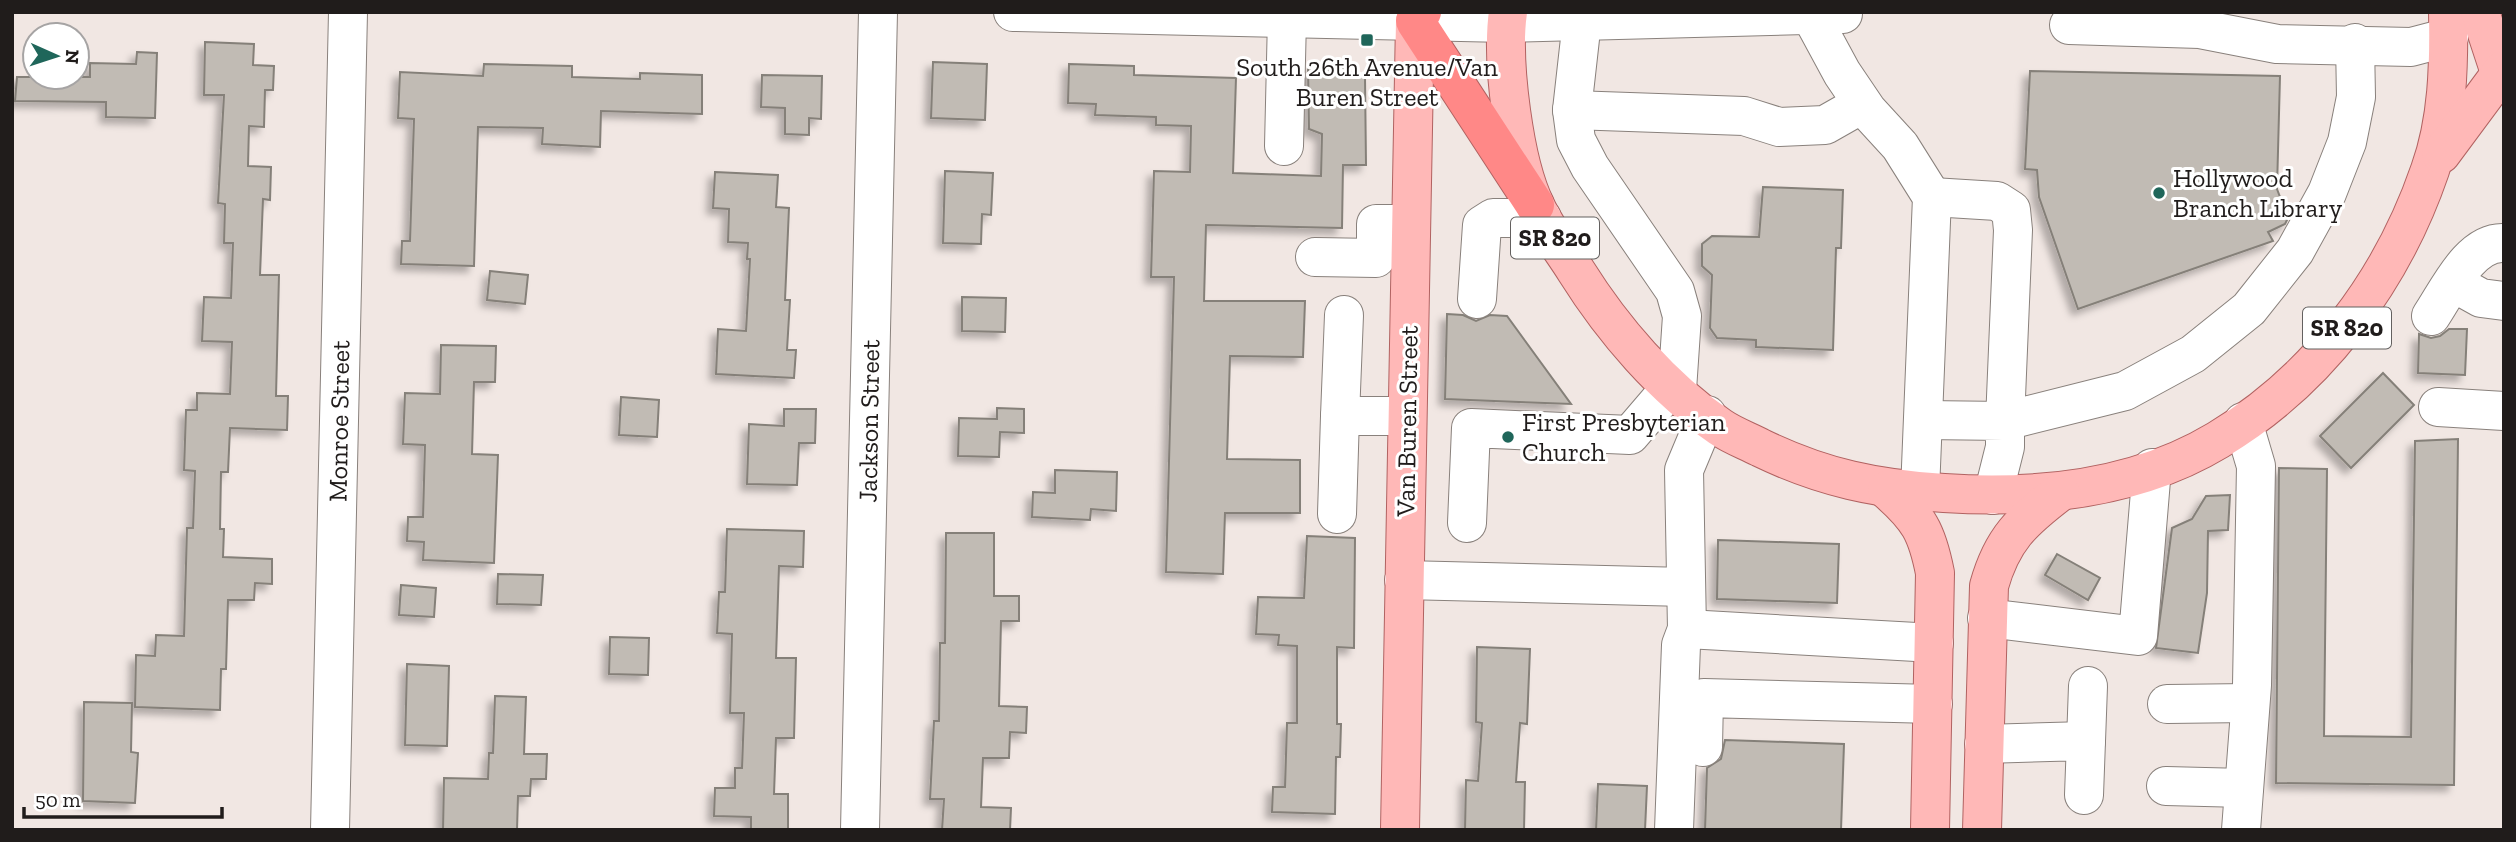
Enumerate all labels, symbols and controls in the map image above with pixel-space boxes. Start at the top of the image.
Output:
north arrow [21,21,91,91]
marker: South 26th Avenue/Van Buren Street [1359,32,1375,48]
text: N [61,49,84,65]
place label: South 26th Avenue/Van Buren Street [1236,51,1498,113]
place label: Hollywood Branch Library [2173,162,2343,224]
marker: Hollywood Branch Library [2151,185,2167,201]
road number: SR 820 [1511,218,1599,258]
road number: SR 820 [2303,307,2391,348]
street label: Van Buren Street [1389,325,1425,518]
street label: Jackson Street [852,339,886,503]
street label: Monroe Street [322,340,356,502]
place label: First Presbyterian Church [1522,406,1725,468]
marker: First Presbyterian Church [1500,429,1516,445]
scale bar [24,776,222,820]
text: 50 m [35,787,81,812]

